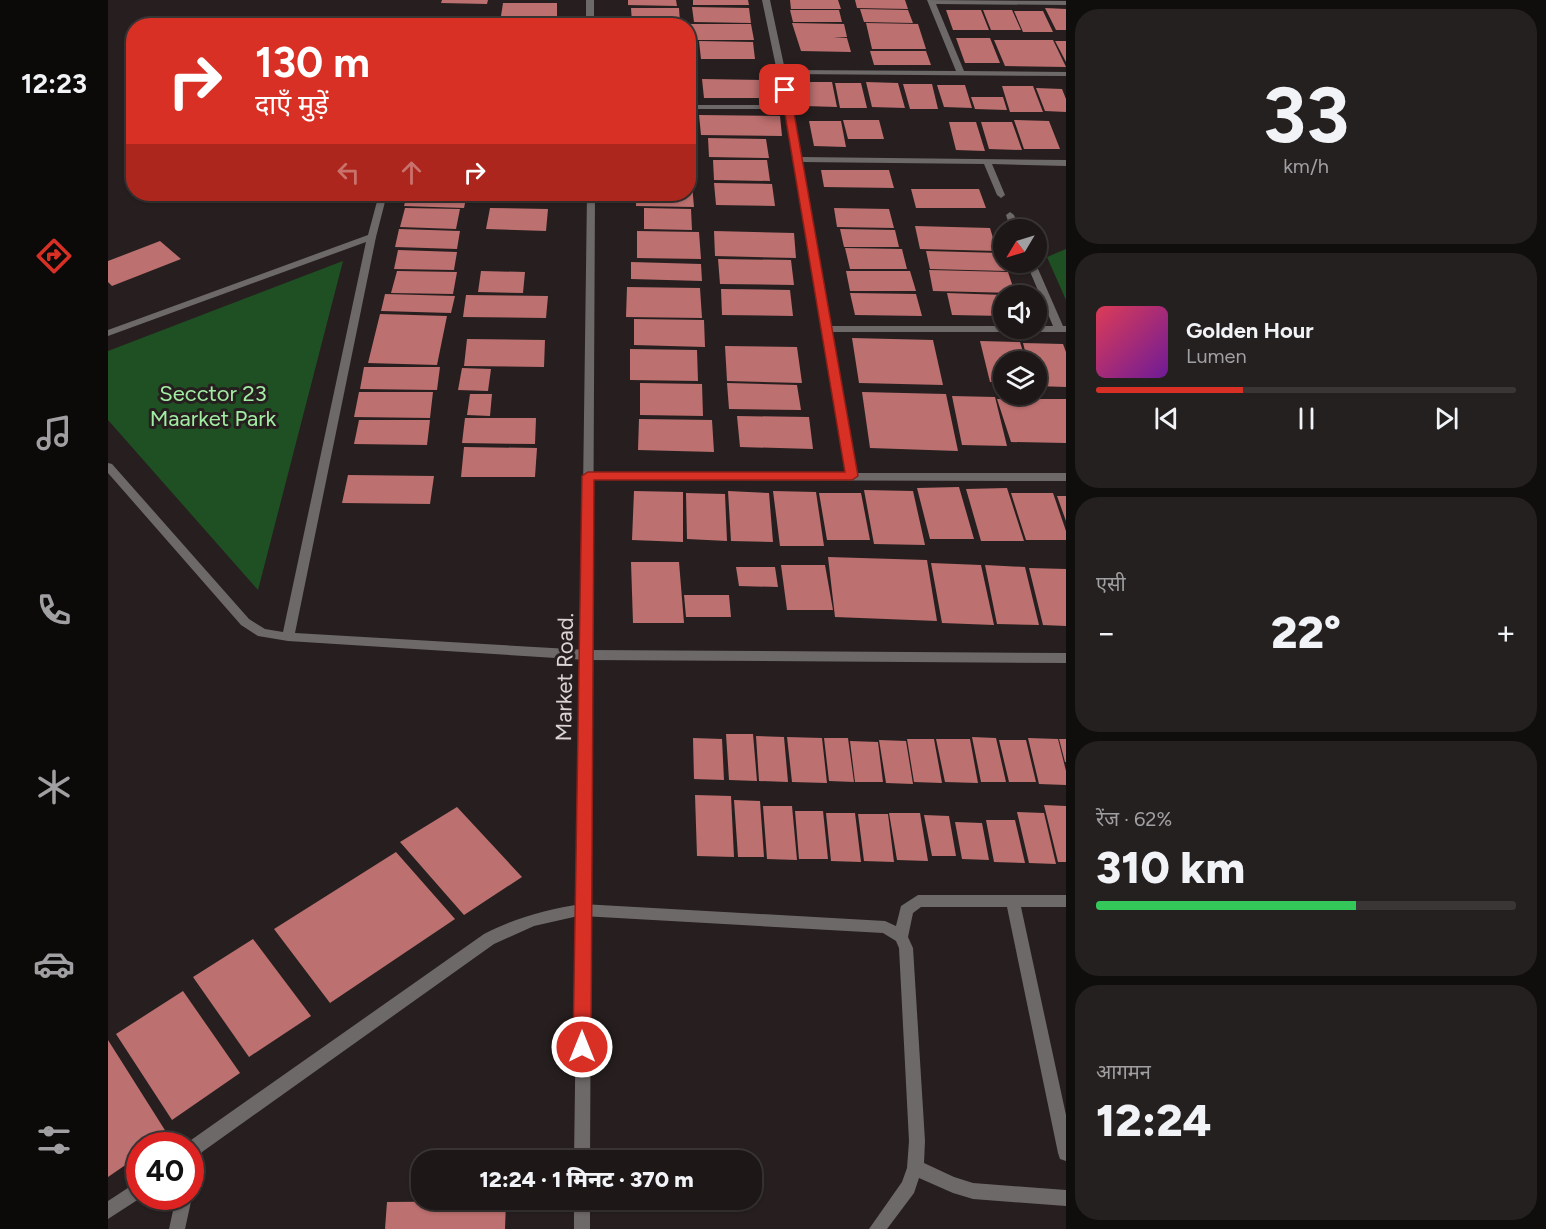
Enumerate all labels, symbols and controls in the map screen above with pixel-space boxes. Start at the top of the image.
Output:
text: 130 m [255,37,370,88]
icon: right [156,42,234,120]
pin [759,64,810,115]
text: 12:23 [21,67,87,100]
text: 33 [1263,68,1349,162]
icon: arrive [768,73,801,106]
text: दाएँ मुड़ें [255,88,329,121]
text: km/h [1283,154,1329,178]
icon: left [332,156,365,189]
icon: ahead [395,156,428,189]
icon: right [458,156,491,189]
north arrow [993,219,1047,273]
map controls [993,219,1047,405]
icon: directions [33,235,75,277]
button: sound [993,285,1047,339]
text: Golden Hour [1186,317,1314,344]
text: Lumen [1186,344,1247,368]
button: layers [993,351,1047,405]
park label: Secctor 23 Maarket Park [150,380,277,432]
icon: previous [1150,402,1183,435]
icon: pause [1290,402,1323,435]
icon: next [1430,402,1463,435]
icon: music [33,412,75,454]
text: एसी [1096,572,1126,596]
icon: phone [33,589,75,631]
text: 22° [1271,605,1341,659]
street label: Market Road. [550,612,579,742]
text: − [1096,613,1117,652]
text: + [1495,613,1516,652]
icon: climate [33,766,75,808]
text: रेंज · 62% [1096,807,1172,831]
text: 310 km [1096,840,1245,894]
icon: car [33,943,75,985]
position arrow [550,1015,614,1079]
text: आगमन [1096,1060,1151,1084]
text: 12:24 [1096,1093,1211,1147]
icon: filters [33,1119,75,1161]
speed limit sign: 40 [126,1132,204,1210]
text: 12:24 · 1 मिनट · 370 m [479,1166,694,1193]

